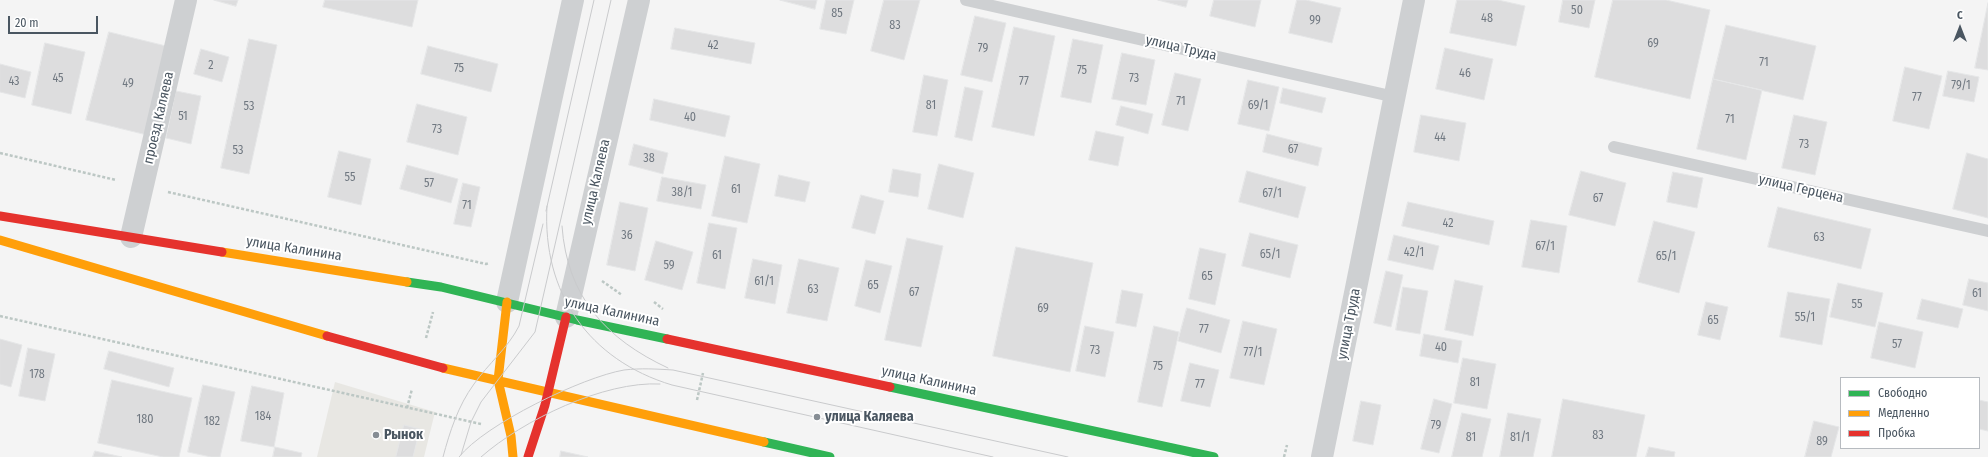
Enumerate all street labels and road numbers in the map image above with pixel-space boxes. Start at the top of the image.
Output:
street label: улица Труда [1144,32,1218,64]
street label: проезд Каляева [140,70,178,166]
street label: улица Каляева [578,138,614,226]
street label: улица Герцена [1757,171,1845,207]
street label: улица Калинина [245,233,343,265]
street label: улица Труда [1334,287,1364,361]
street label: улица Калинина [563,294,661,330]
street label: улица Калинина [880,363,978,399]

